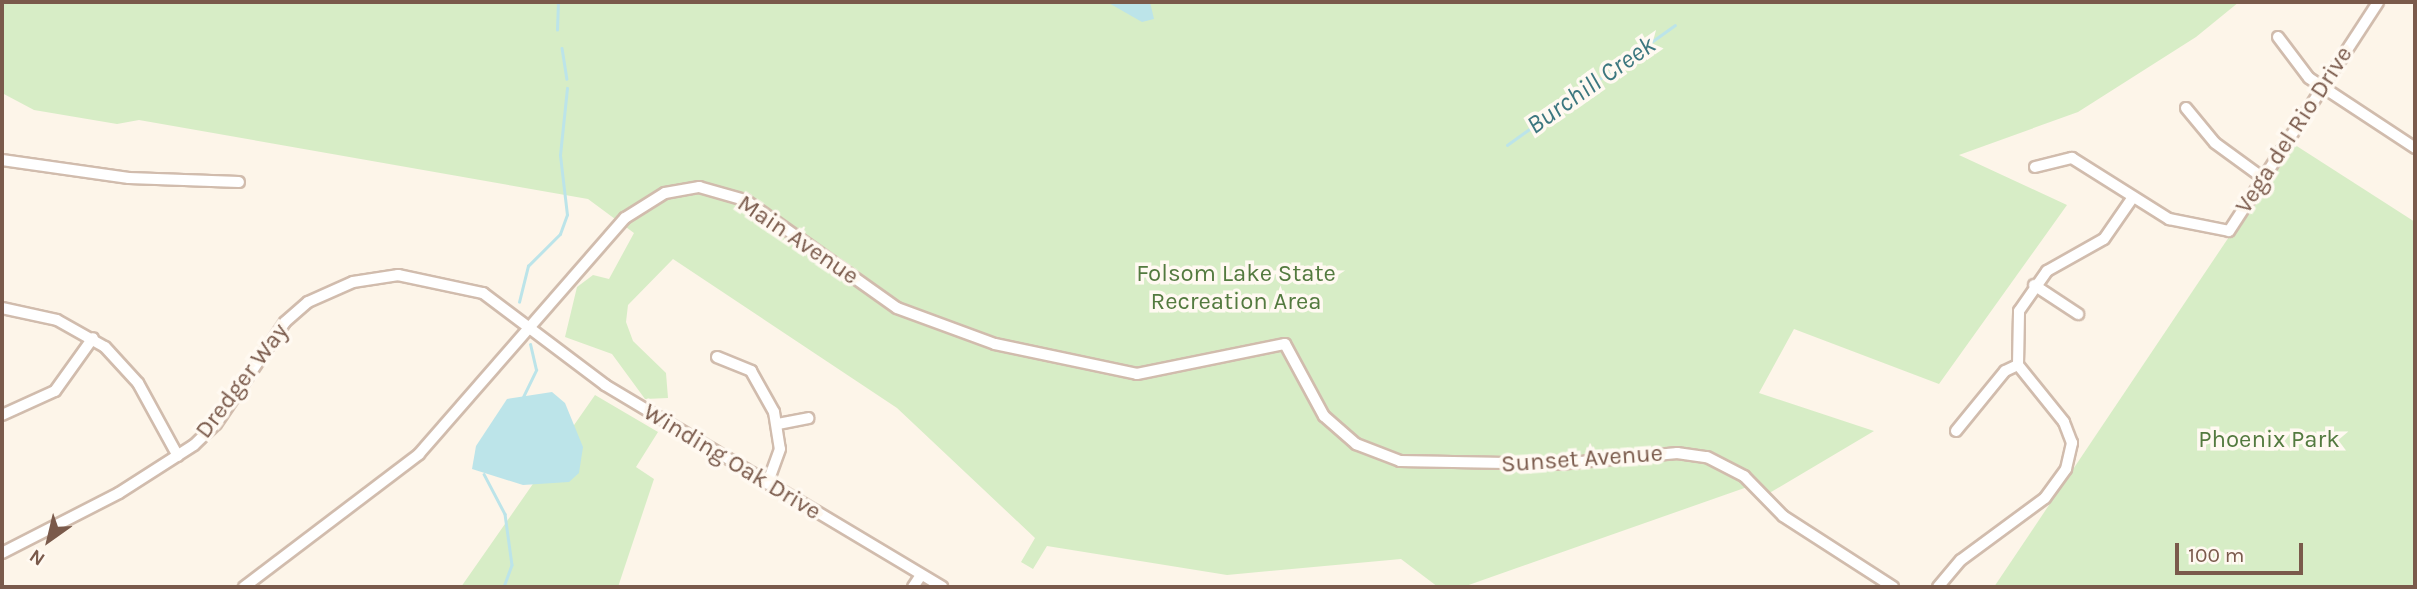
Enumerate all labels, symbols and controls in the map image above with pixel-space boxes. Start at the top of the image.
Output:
water label: Burchill Creek [1521,29,1661,141]
street label: Vega del Rio Drive [2229,41,2359,219]
street label: Main Avenue [732,189,864,291]
park label: Folsom Lake State Recreation Area [1136,260,1336,316]
street label: Dredger Way [189,318,295,444]
street label: Winding Oak Drive [638,398,826,526]
park label: Phoenix Park [2198,426,2340,454]
street label: Sunset Avenue [1500,439,1664,479]
north arrow [14,505,84,575]
scale bar [2179,530,2307,574]
text: 100 m [2188,543,2245,567]
text: N [25,544,49,570]

